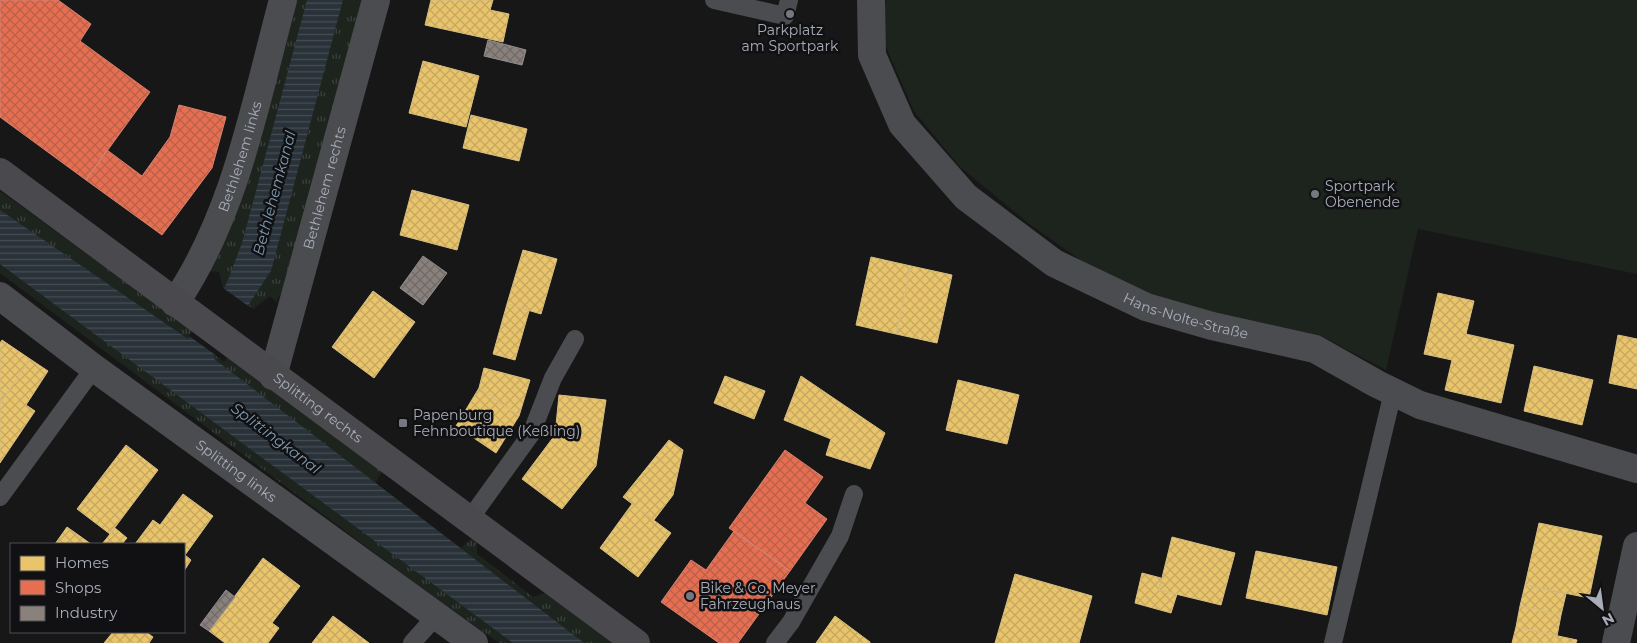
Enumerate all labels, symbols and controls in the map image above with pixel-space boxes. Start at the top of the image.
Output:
marker: Parkplatz am Sportpark [784,8,796,20]
place label: Parkplatz am Sportpark [742,21,839,55]
street label: Bethlehem links [214,99,266,214]
street label: Bethlehem rechts [299,124,350,251]
water label: Bethlehemkanal [248,129,300,257]
place label: Sportpark Obenende [1325,177,1400,211]
marker: Sportpark Obenende [1309,188,1321,200]
street label: Hans-Nolte-Straße [1120,288,1250,343]
street label: Splitting rechts [270,369,367,447]
water label: Splittingkanal [228,398,324,478]
place label: Papenburg Fehnboutique (Keßling) [413,406,580,440]
marker: Papenburg Fehnboutique (Keßling) [397,417,409,429]
street label: Splitting links [192,436,280,506]
legend [10,543,185,633]
text: Homes [55,553,109,572]
text: Shops [55,578,101,597]
place label: Bike & Co. Meyer Fahrzeughaus [700,579,816,613]
north arrow [1577,583,1627,633]
marker: Bike & Co. Meyer Fahrzeughaus [684,590,696,602]
text: Industry [55,603,118,622]
text: N [1599,609,1618,630]

